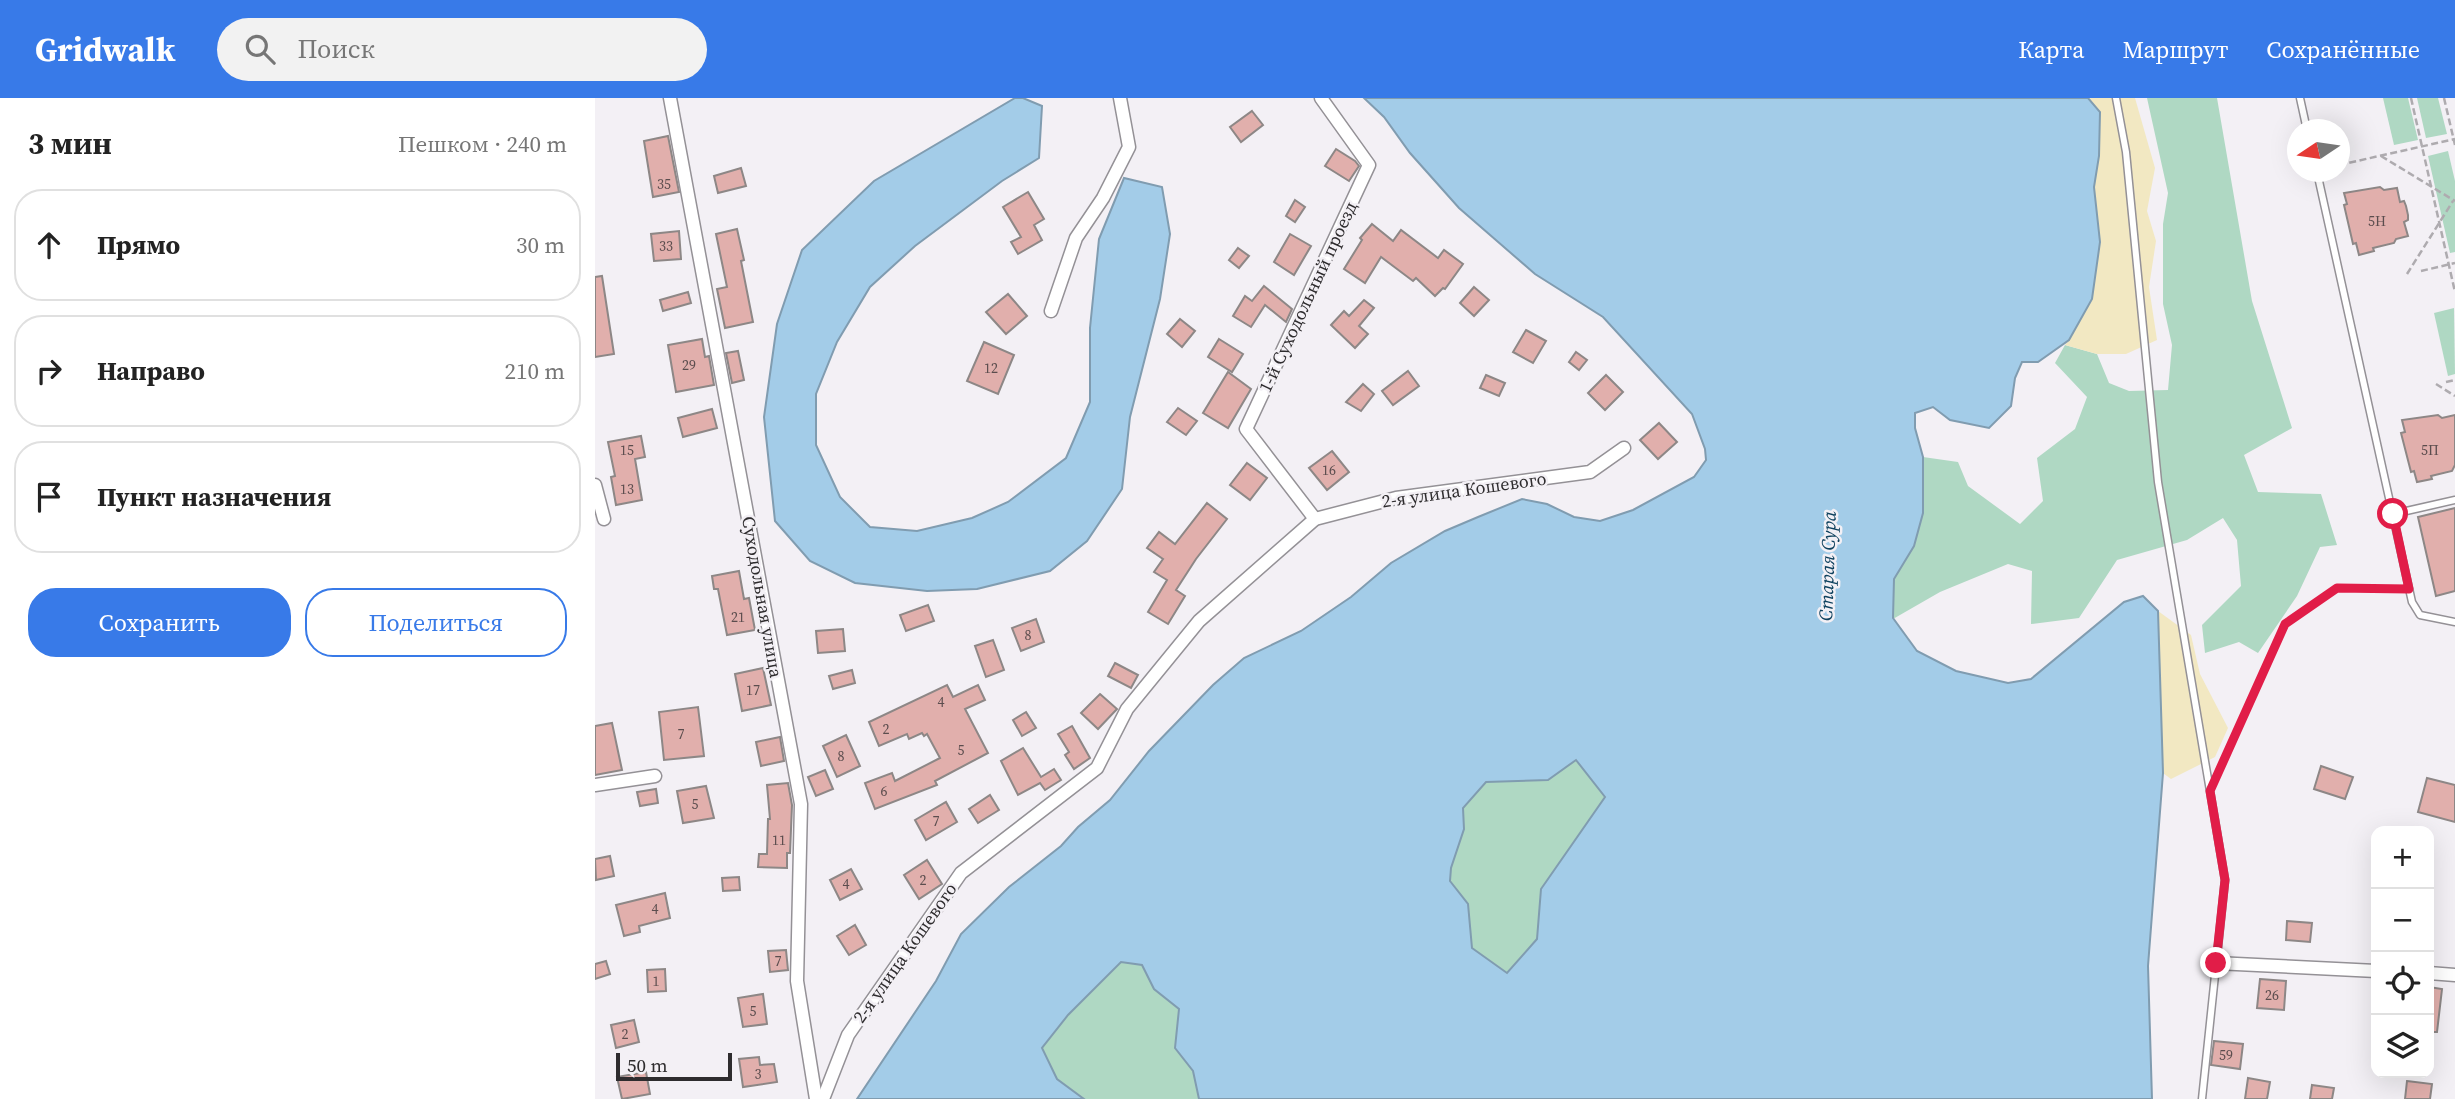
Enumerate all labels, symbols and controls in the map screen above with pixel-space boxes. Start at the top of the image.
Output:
search box [217,18,707,81]
text: Gridwalk [35,27,175,72]
icon: search [241,30,279,68]
text: Поиск [297,31,375,67]
text: Карта [2018,33,2084,66]
text: Маршрут [2122,33,2228,66]
text: Сохранённые [2266,33,2420,66]
north arrow [2287,119,2350,182]
text: 3 мин [28,123,112,164]
text: Пешком · 240 m [398,128,567,160]
house number: 35 [657,174,671,194]
street label: 1-й Суходольный проезд [1252,197,1363,396]
house number: 5Н [2368,211,2386,231]
icon: ahead [30,226,68,264]
text: Прямо [97,227,180,263]
text: 30 m [516,229,565,261]
house number: 33 [659,236,673,256]
icon: right [30,352,68,390]
text: Направо [97,353,205,389]
text: 210 m [504,355,565,387]
house number: 29 [682,355,696,375]
house number: 12 [984,358,998,378]
house number: 15 [620,440,634,460]
house number: 5П [2421,440,2439,460]
house number: 16 [1322,460,1336,480]
street label: 2-я улица Кошевого [1380,466,1548,513]
icon: arrive [30,478,68,516]
text: Пункт назначения [97,479,331,515]
house number: 13 [620,479,634,499]
route start [2377,498,2408,529]
water label: Старая Сура [1812,510,1842,621]
street label: Суходольная улица [736,514,789,680]
button: Сохранить [28,588,291,657]
button: Поделиться [305,588,567,657]
house number: 21 [731,607,745,627]
house number: 8 [1025,625,1032,645]
house number: 17 [746,680,760,700]
house number: 4 [938,692,945,712]
house number: 2 [883,719,890,739]
house number: 7 [678,724,685,744]
house number: 5 [958,740,965,760]
house number: 8 [838,746,845,766]
house number: 6 [881,781,888,801]
house number: 5 [692,794,699,814]
house number: 7 [933,811,940,831]
map controls [2371,826,2434,1078]
button: + [2371,826,2434,889]
house number: 11 [772,830,786,850]
house number: 2 [920,870,927,890]
house number: 4 [843,874,850,894]
street label: 2-я улица Кошевого [847,878,962,1028]
button: − [2371,889,2434,952]
house number: 4 [652,899,659,919]
route end [2200,947,2231,978]
house number: 7 [775,951,782,971]
button: locate [2371,952,2434,1015]
house number: 1 [653,971,660,991]
house number: 26 [2265,985,2279,1005]
house number: 5 [750,1001,757,1021]
button: layers [2371,1015,2434,1078]
house number: 2 [622,1024,629,1044]
house number: 59 [2219,1045,2233,1065]
scale bar [616,1050,731,1082]
text: 50 m [627,1052,668,1078]
house number: 3 [755,1064,762,1084]

